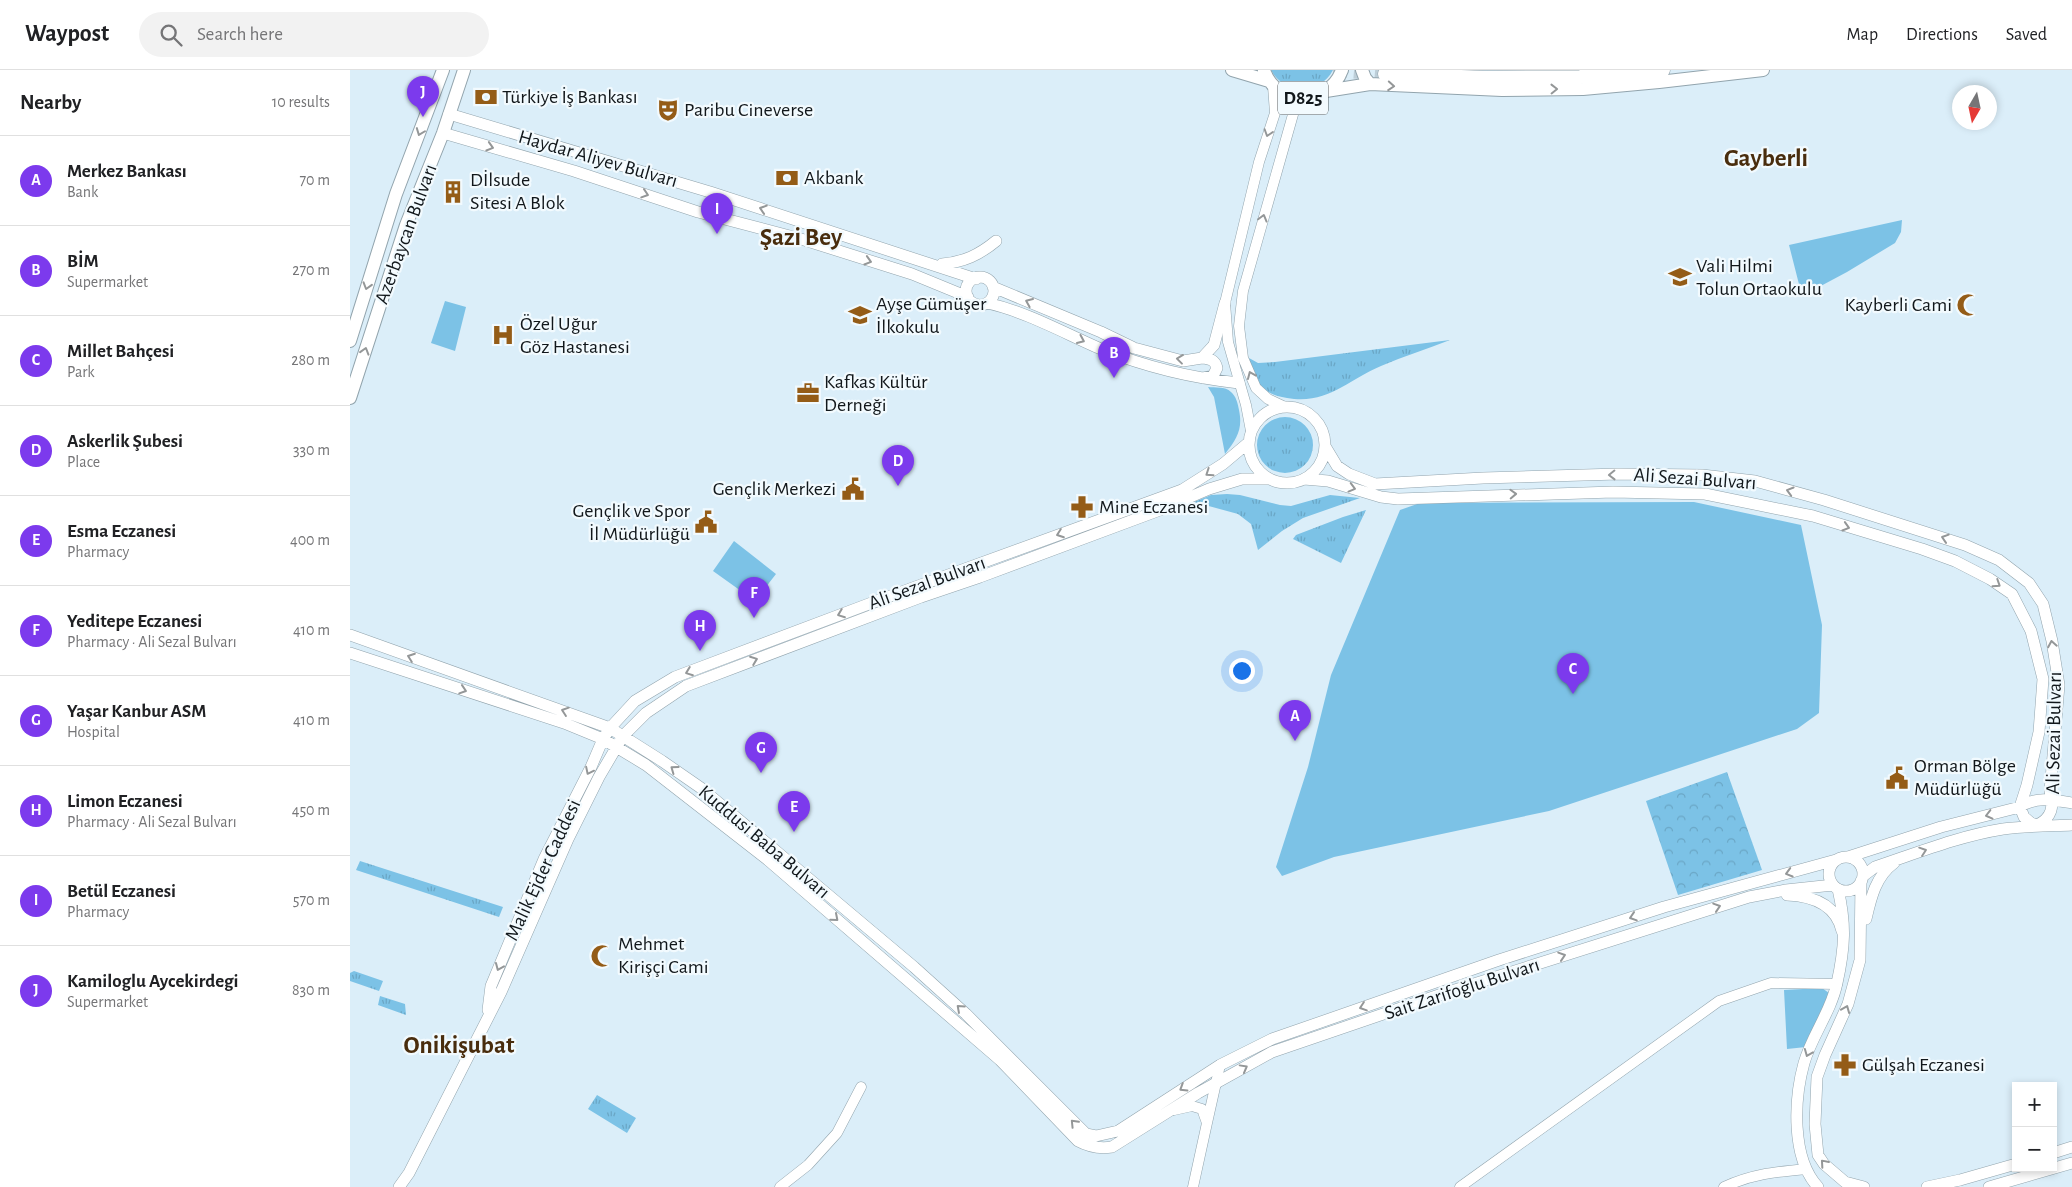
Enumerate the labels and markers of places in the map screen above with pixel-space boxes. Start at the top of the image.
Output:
pin: J [407,76,439,117]
bank icon: Türkiye İş Bankası [473,84,499,110]
place label: Türkiye İş Bankası [502,87,637,107]
theatre icon: Paribu Cineverse [655,97,681,123]
place label: Paribu Cineverse [684,100,813,120]
bank icon: Akbank [774,165,800,191]
place label: Akbank [804,168,863,188]
place label: Dİlsude Sitesi A Blok [470,170,565,213]
building icon: Dİlsude Sitesi A Blok [440,179,466,205]
pin: I [701,193,733,234]
place label: Vali Hilmi Tolun Ortaokulu [1696,256,1822,299]
school or university icon: Vali Hilmi Tolun Ortaokulu [1667,264,1693,290]
mosque icon: Kayberli Cami [1955,292,1981,318]
place label: Ayşe Gümüşer İlkokulu [876,294,987,337]
place label: Kayberli Cami [1844,295,1952,315]
school or university icon: Ayşe Gümüşer İlkokulu [847,302,873,328]
place label: Özel Uğur Göz Hastanesi [520,314,630,357]
hospital icon: Özel Uğur Göz Hastanesi [490,322,516,348]
pin: B [1098,337,1130,378]
place label: Kafkas Kültür Derneği [824,372,928,415]
office icon: Kafkas Kültür Derneği [795,380,821,406]
pin: D [882,445,914,486]
public building icon: Gençlik Merkezi [840,476,866,502]
place label: Gençlik Merkezi [713,479,836,499]
pharmacy icon: Mine Eczanesi [1069,494,1095,520]
place label: Mine Eczanesi [1099,497,1208,517]
place label: Gençlik ve Spor İl Müdürlüğü [573,501,691,544]
public building icon: Gençlik ve Spor İl Müdürlüğü [693,509,719,535]
pin: F [738,577,770,618]
pin: H [684,610,716,651]
pin: C [1557,653,1589,694]
pin: A [1279,700,1311,741]
pin: G [745,732,777,773]
place label: Orman Bölge Müdürlüğü [1914,756,2016,799]
public building icon: Orman Bölge Müdürlüğü [1884,765,1910,791]
pin: E [778,791,810,832]
place label: Mehmet Kirişçi Cami [618,934,709,977]
mosque icon: Mehmet Kirişçi Cami [589,943,615,969]
pharmacy icon: Gülşah Eczanesi [1832,1052,1858,1078]
place label: Gülşah Eczanesi [1862,1055,1985,1075]

